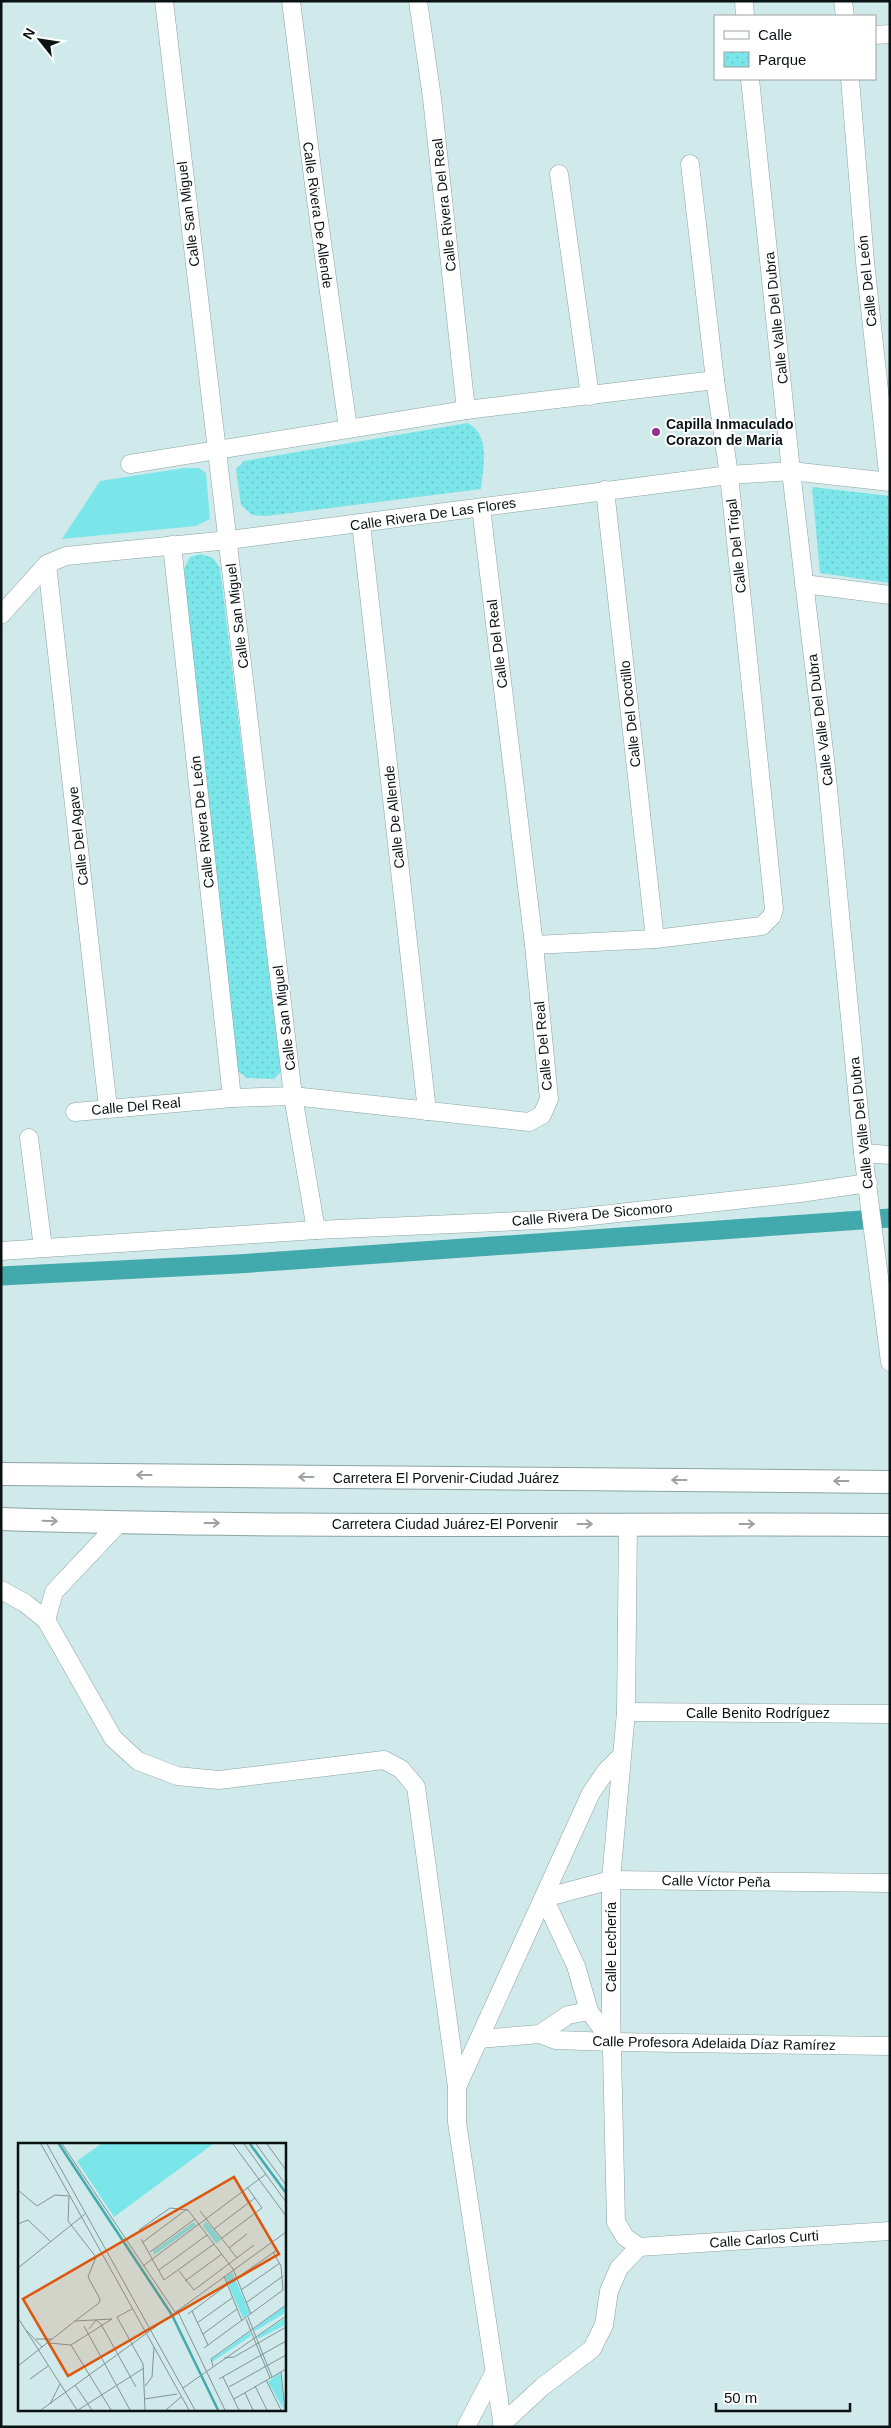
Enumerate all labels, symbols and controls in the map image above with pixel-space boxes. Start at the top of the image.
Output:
north arrow [15,15,65,65]
legend [714,15,876,80]
text: N [19,25,38,42]
text: Calle [758,26,792,43]
text: Parque [758,51,806,68]
street label: Calle Rivera Del Real [429,138,459,272]
street label: Calle Rivera De Allende [300,141,336,290]
street label: Calle San Miguel [174,160,202,268]
street label: Calle Del León [854,234,880,328]
street label: Calle Valle Del Dubra [761,251,791,385]
place label: Capilla Inmaculado Corazon de Maria [666,416,794,448]
marker: Capilla Inmaculado Corazon de Maria [650,426,662,438]
street label: Calle Rivera De Las Flores [349,494,517,534]
street label: Calle Del Trigal [723,498,749,594]
street label: Calle San Miguel [223,562,251,670]
street label: Calle Del Real [484,599,510,689]
street label: Calle Valle Del Dubra [804,653,836,787]
street label: Calle Del Ocotillo [616,660,644,768]
street label: Calle Rivera De León [187,755,217,889]
street label: Calle De Allende [381,764,407,869]
street label: Calle Del Agave [65,785,91,886]
street label: Calle San Miguel [270,964,298,1072]
street label: Calle Del Real [531,1001,555,1091]
street label: Calle Valle Del Dubra [846,1056,876,1190]
street label: Calle Del Real [91,1094,181,1118]
street label: Calle Rivera De Sicomoro [511,1199,673,1229]
street label: Carretera El Porvenir-Ciudad Juárez [333,1470,559,1486]
one-way arrow [136,1471,152,1480]
one-way arrow [298,1472,314,1482]
one-way arrow [671,1475,687,1485]
one-way arrow [833,1476,850,1486]
one-way arrow [42,1516,58,1525]
street label: Carretera Ciudad Juárez-El Porvenir [332,1516,559,1532]
one-way arrow [204,1519,220,1528]
one-way arrow [576,1519,593,1529]
one-way arrow [739,1519,755,1529]
street label: Calle Benito Rodríguez [686,1705,830,1721]
street label: Calle Víctor Peña [661,1872,771,1890]
street label: Calle Lechería [603,1902,619,1992]
street label: Calle Profesora Adelaida Díaz Ramírez [592,2033,836,2053]
inset map [18,2143,285,2410]
street label: Calle Carlos Curti [709,2227,819,2251]
scale bar [716,2380,850,2412]
text: 50 m [724,2389,757,2406]

